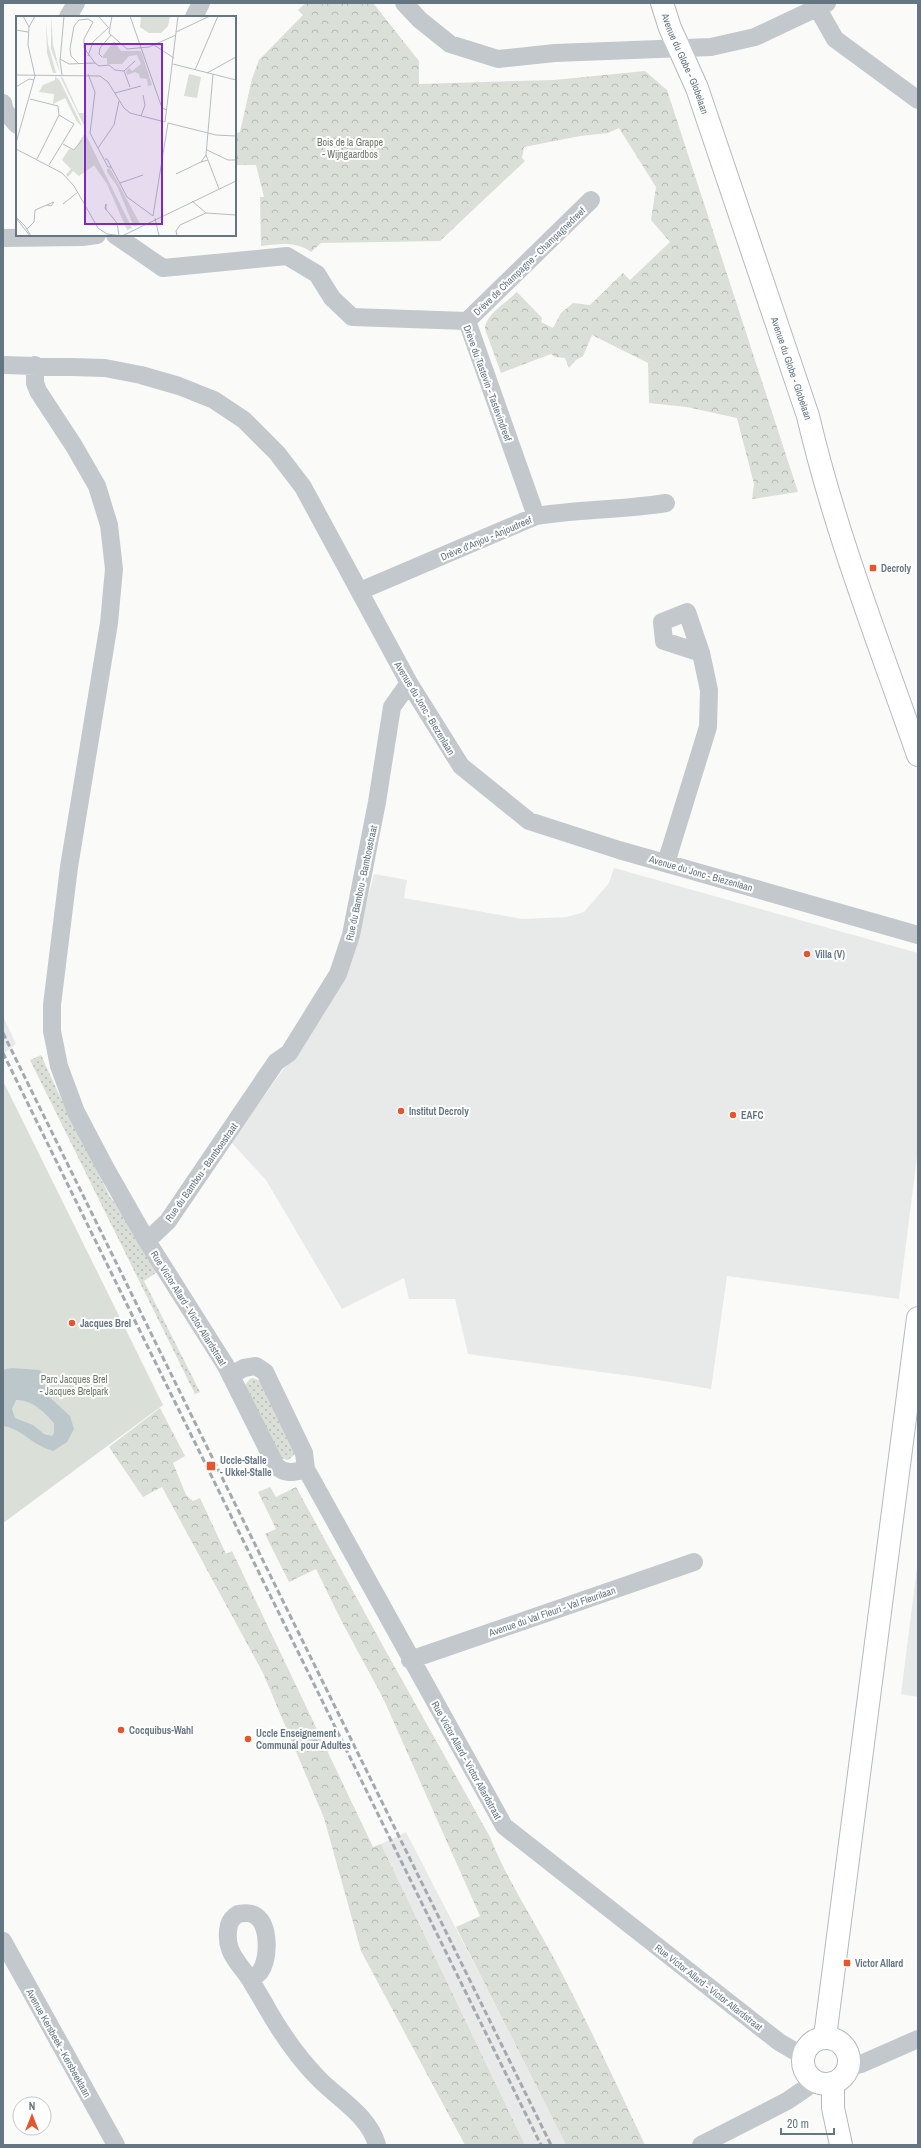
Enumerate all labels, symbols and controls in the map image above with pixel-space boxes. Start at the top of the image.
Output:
street label: Avenue du Globe - Globelaan [658,11,711,116]
inset map [16,16,236,236]
park label: Bois de la Grappe - Wijngaardbos [317,136,383,161]
street label: Drève de Champagne - Champagnedreef [471,204,589,318]
street label: Avenue du Globe - Globelaan [768,314,815,421]
street label: Drève du Tastevin - Tastevindreef [460,323,515,444]
street label: Drève d'Anjou - Anjoudreef [439,513,534,564]
place label: Decroly [881,562,912,575]
marker: Decroly [868,563,878,573]
street label: Avenue du Jonc - Biezenlaan [391,658,458,757]
street label: Rue du Bambou - Bamboestraat [343,824,380,942]
street label: Avenue du Jonc - Biezenlaan [647,852,754,894]
place label: Villa (V) [815,948,845,961]
marker: Villa (V) [802,949,812,959]
place label: Institut Decroly [409,1105,469,1118]
marker: Institut Decroly [396,1106,406,1116]
place label: EAFC [741,1109,763,1122]
marker: EAFC [728,1110,738,1120]
street label: Rue du Bambou - Bamboestraat [162,1120,241,1224]
street label: Rue Victor Allard - Victor Allardstraat [148,1248,230,1369]
place label: Jacques Brel [80,1317,131,1330]
marker: Jacques Brel [67,1318,77,1328]
park label: Parc Jacques Brel - Jacques Brelpark [40,1373,109,1398]
place label: Uccle-Stalle - Ukkel-Stalle [220,1454,272,1479]
marker: Uccle-Stalle - Ukkel-Stalle [205,1460,217,1472]
street label: Avenue du Val Fleuri - Val Fleurilaan [486,1584,617,1640]
street label: Rue Victor Allard - Victor Allardstraat [429,1699,505,1822]
place label: Cocquibus-Wahl [129,1724,193,1737]
marker: Cocquibus-Wahl [116,1725,126,1735]
place label: Uccle Enseignement Communal pour Adultes [256,1727,351,1752]
marker: Uccle Enseignement Communal pour Adultes [243,1734,253,1744]
street label: Rue Victor Allard - Victor Allardstraat [652,1941,766,2034]
place label: Victor Allard [855,1957,903,1970]
marker: Victor Allard [842,1958,852,1968]
street label: Avenue Kersbeek - Kersbeeklaan [23,1986,94,2100]
north arrow [12,2096,52,2136]
text: N [29,2099,35,2113]
scale bar [781,2110,834,2136]
text: 20 m [787,2116,809,2132]

